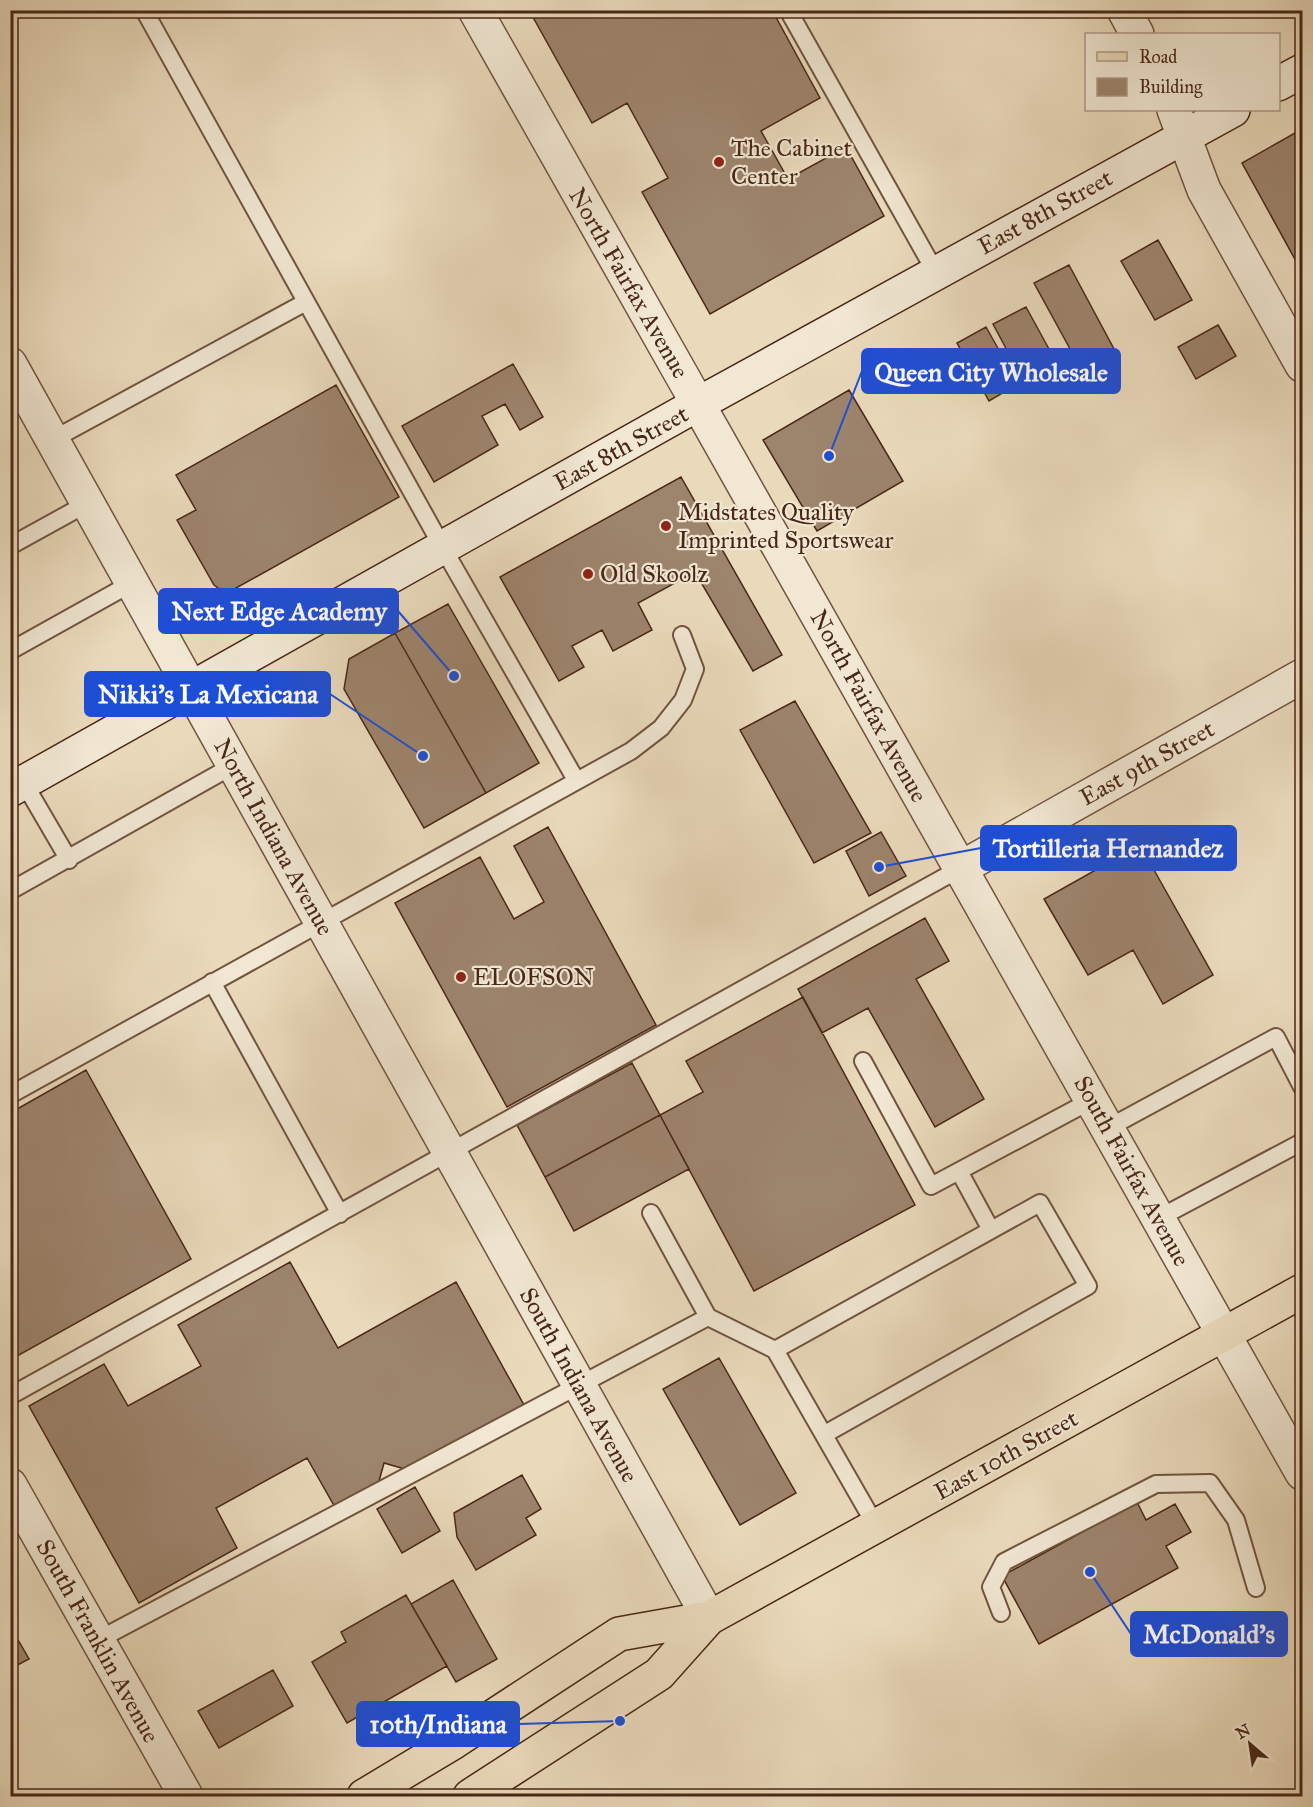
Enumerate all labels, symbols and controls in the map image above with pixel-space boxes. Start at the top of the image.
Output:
legend [1085,33,1280,111]
text: Road [1139,46,1177,68]
text: Building [1139,76,1203,99]
place label: The Cabinet Center [731,133,853,191]
marker: The Cabinet Center [712,155,726,169]
street label: East 8th Street [973,162,1118,261]
street label: North Fairfax Avenue [562,182,696,384]
callout: Queen City Wholesale [862,349,1120,393]
text: Queen City Wholesale [874,356,1108,388]
street label: East 8th Street [549,398,694,497]
place label: Midstates Quality Imprinted Sportswear [678,497,893,555]
marker: Midstates Quality Imprinted Sportswear [659,519,673,533]
place label: Old Skoolz [600,559,709,589]
marker: Old Skoolz [581,567,595,581]
callout: Next Edge Academy [159,589,398,633]
text: Next Edge Academy [171,595,389,628]
street label: North Fairfax Avenue [804,605,934,807]
callout: Nikki's La Mexicana [85,672,330,716]
text: Nikki's La Mexicana [98,678,319,710]
street label: East 9th Street [1074,713,1220,812]
street label: North Indiana Avenue [207,733,341,941]
callout: Tortilleria Hernandez [981,826,1236,870]
text: Tortilleria Hernandez [991,832,1224,864]
place label: ELOFSON [473,962,594,992]
marker: ELOFSON [454,970,468,984]
street label: South Fairfax Avenue [1067,1071,1197,1271]
street label: South Indiana Avenue [513,1282,645,1488]
street label: East 10th Street [929,1403,1084,1507]
street label: South Franklin Avenue [30,1534,166,1748]
callout: McDonald's [1131,1612,1287,1656]
text: McDonald's [1143,1618,1276,1650]
callout: 10th/Indiana [357,1702,519,1746]
text: 10th/Indiana [369,1708,508,1740]
north arrow [1220,1714,1280,1774]
text: N [1232,1720,1254,1743]

